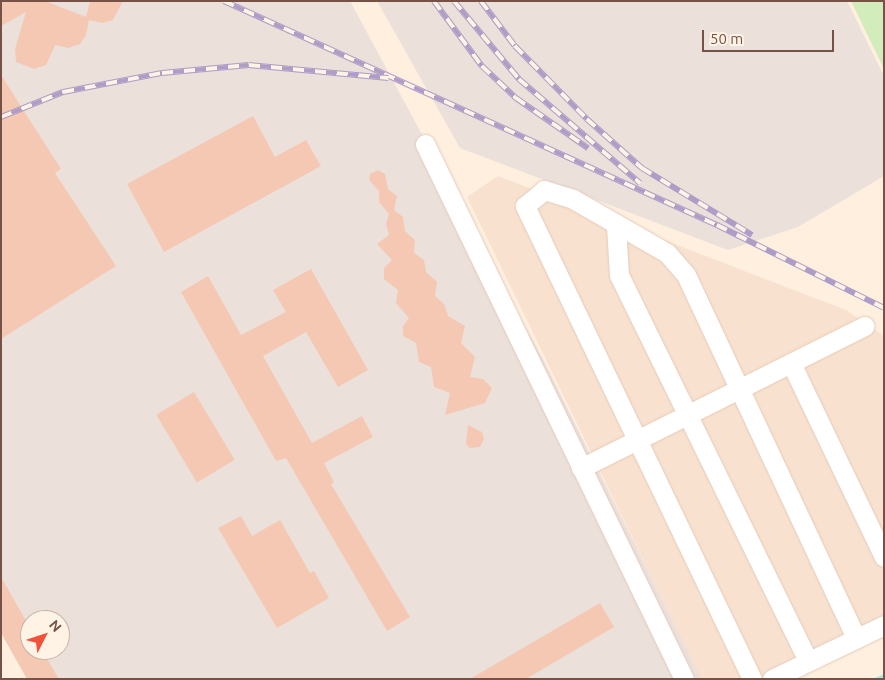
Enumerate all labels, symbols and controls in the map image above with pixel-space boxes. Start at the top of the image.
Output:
scale bar [705,20,838,52]
text: 50 m [710,30,743,47]
north arrow [20,610,70,660]
text: N [46,617,65,635]

